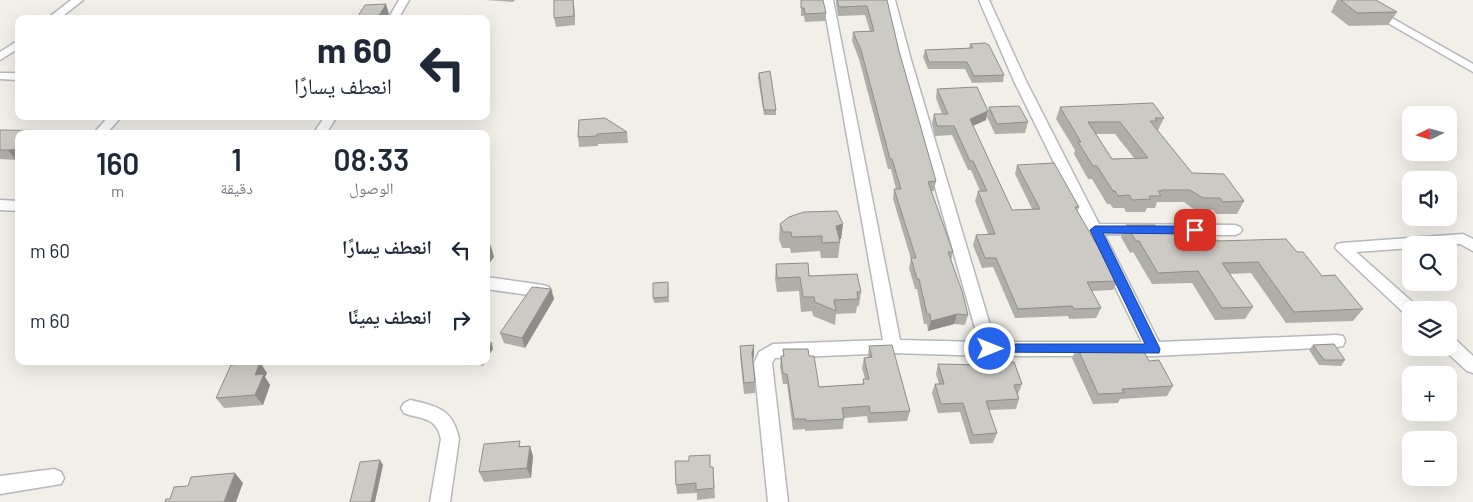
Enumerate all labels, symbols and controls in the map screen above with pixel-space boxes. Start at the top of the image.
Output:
text: 60 m [317,28,392,70]
icon: left [410,35,475,100]
text: انعطف يسارًا [294,72,392,98]
north arrow [1402,106,1458,161]
map controls [1402,106,1457,486]
text: 1 [231,141,242,177]
text: 08:33 [334,141,409,177]
text: 160 [96,145,139,181]
button: sound [1402,171,1457,226]
text: دقيقة [220,178,253,197]
text: الوصول [349,178,394,197]
text: m [111,181,124,200]
pin [1174,209,1216,251]
icon: arrive [1181,216,1209,244]
text: انعطف يسارًا [342,235,432,258]
icon: left [447,236,475,264]
button: search [1402,236,1457,291]
text: 60 m [30,239,70,262]
button: layers [1402,301,1457,356]
text: انعطف يمينًا [348,305,432,328]
icon: right [447,306,475,334]
text: 60 m [30,309,70,332]
position arrow [963,322,1015,374]
button: + [1402,366,1457,421]
button: − [1402,431,1457,486]

